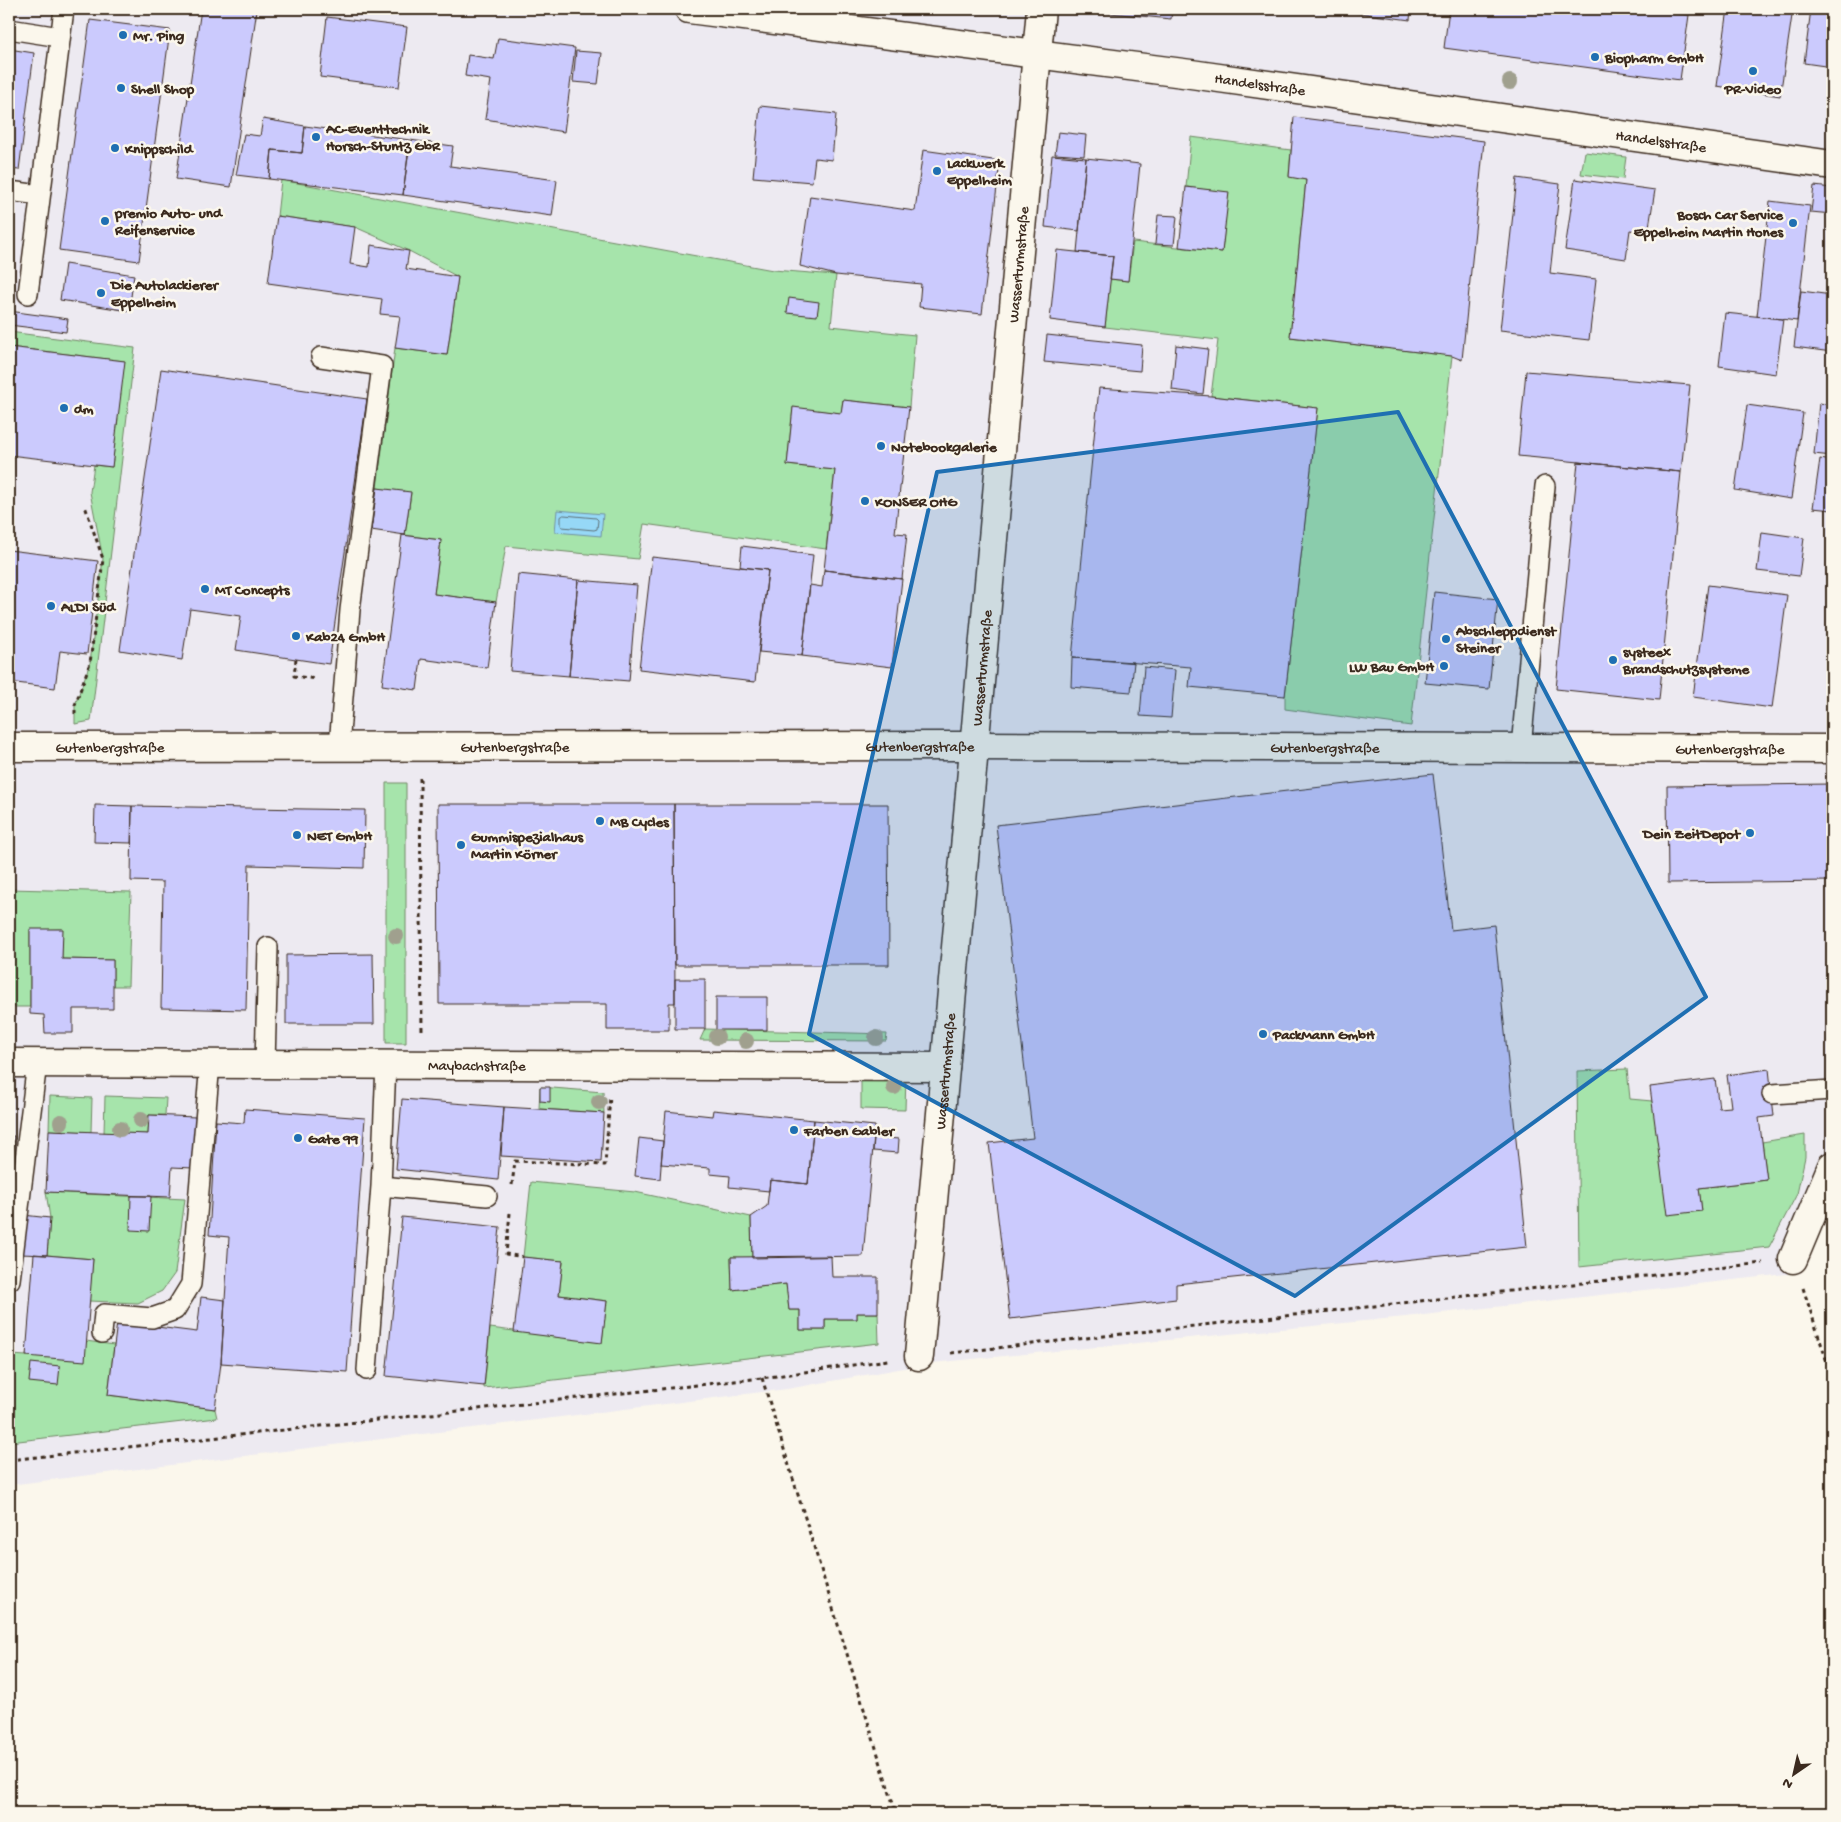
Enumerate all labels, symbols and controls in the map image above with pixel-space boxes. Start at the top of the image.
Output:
place label: Mr. Ping [133,28,185,46]
marker: Mr. Ping [117,29,129,41]
place label: Biopharm GmbH [1604,50,1704,68]
marker: Biopharm GmbH [1589,51,1601,63]
marker: PR-Video [1747,65,1759,77]
street label: Handelsstraße [1213,70,1307,101]
place label: Shell Shop [131,81,195,99]
place label: PR-Video [1724,81,1782,99]
marker: Shell Shop [115,82,127,94]
place label: AC-Eventtechnik Horsch-Stuntz GbR [325,121,441,156]
street label: Handelsstraße [1614,127,1708,158]
marker: AC-Eventtechnik Horsch-Stuntz GbR [310,131,322,143]
place label: Knippschild [124,141,195,159]
marker: Knippschild [109,142,121,154]
place label: Lackwerk Eppelheim [947,155,1012,190]
marker: Lackwerk Eppelheim [931,165,943,177]
place label: premio Auto- und Reifenservice [114,205,224,240]
street label: Wasserturmstraße [1006,206,1034,323]
place label: Bosch Car Service Eppelheim Martin Hones [1634,207,1784,242]
marker: premio Auto- und Reifenservice [99,215,111,227]
marker: Bosch Car Service Eppelheim Martin Hones [1787,217,1799,229]
place label: Die Autolackierer Eppelheim [109,277,220,312]
marker: Die Autolackierer Eppelheim [95,287,107,299]
place label: dm [74,401,94,419]
marker: dm [58,402,70,414]
place label: Notebookgalerie [891,439,998,457]
marker: Notebookgalerie [875,440,887,452]
place label: KONSER OHG [874,494,958,512]
marker: KONSER OHG [859,495,871,507]
place label: MT Concepts [215,582,291,600]
marker: MT Concepts [199,583,211,595]
place label: ALDI Süd [60,599,117,617]
marker: ALDI Süd [45,600,57,612]
street label: Wasserturmstraße [969,609,998,727]
place label: Abschleppdienst Steiner [1455,623,1558,658]
place label: Kab24 GmbH [305,629,386,647]
marker: Kab24 GmbH [290,630,302,642]
marker: Abschleppdienst Steiner [1440,633,1452,645]
place label: systeex Brandschutzsysteme [1622,644,1751,679]
marker: systeex Brandschutzsysteme [1607,654,1619,666]
place label: LW Bau GmbH [1349,659,1434,677]
marker: LW Bau GmbH [1438,660,1450,672]
street label: Gutenbergstraße [460,739,570,758]
street label: Gutenbergstraße [865,739,975,757]
street label: Gutenbergstraße [55,740,165,758]
street label: Gutenbergstraße [1270,740,1380,758]
street label: Gutenbergstraße [1675,741,1785,760]
place label: MB Cycles [610,814,670,832]
marker: MB Cycles [594,815,606,827]
place label: Dein ZeitDepot [1641,826,1742,844]
marker: Dein ZeitDepot [1744,827,1756,839]
place label: NET GmbH [307,828,372,846]
marker: NET GmbH [291,829,303,841]
place label: Gummispezialhaus Martin Körner [471,829,585,864]
marker: Gummispezialhaus Martin Körner [455,839,467,851]
street label: Wasserturmstraße [933,1012,961,1130]
place label: PackMann GmbH [1272,1027,1375,1045]
marker: PackMann GmbH [1257,1028,1269,1040]
street label: Maybachstraße [428,1058,526,1076]
place label: Farben Gabler [803,1123,895,1141]
marker: Farben Gabler [788,1124,800,1136]
place label: Gate 99 [308,1131,359,1149]
marker: Gate 99 [292,1132,304,1144]
north arrow [1768,1750,1818,1800]
text: N [1780,1773,1797,1792]

